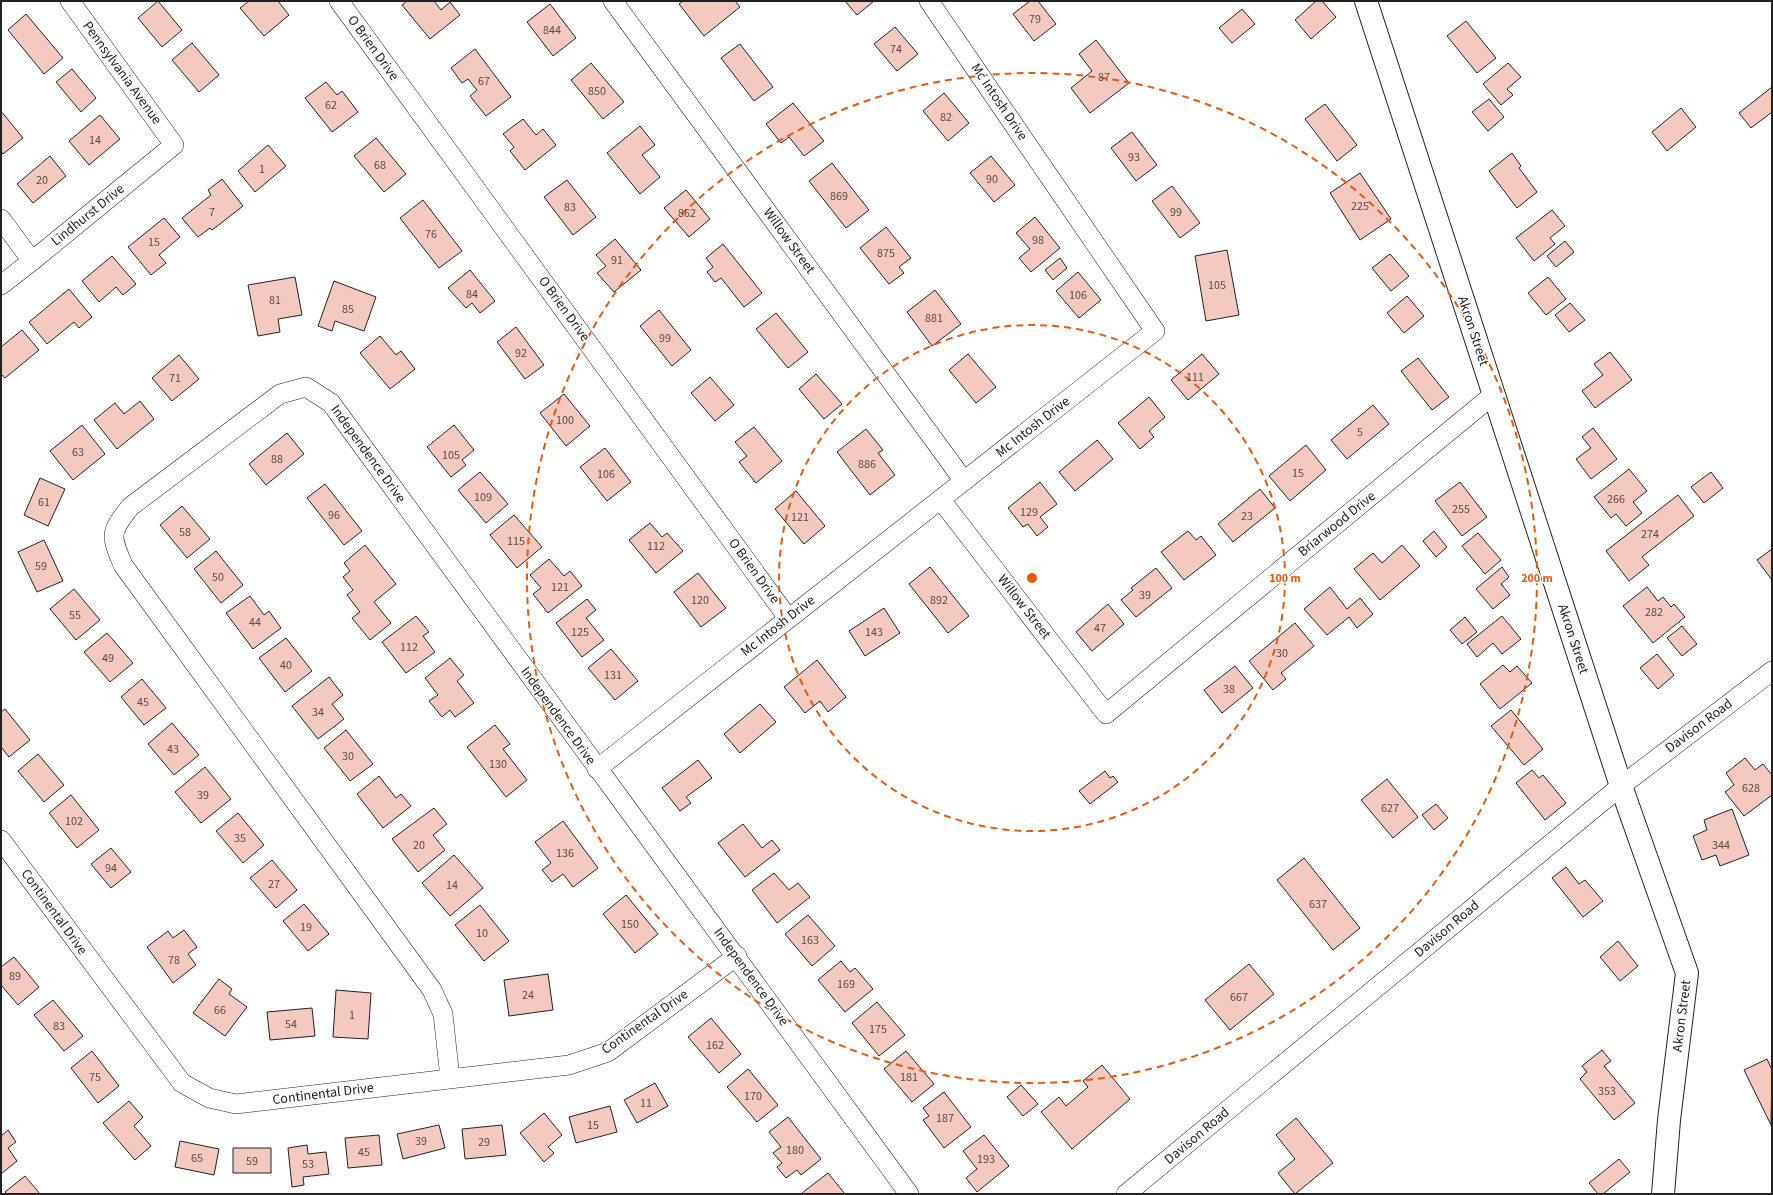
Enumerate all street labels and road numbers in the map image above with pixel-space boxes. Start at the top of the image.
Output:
street label: O Brien Drive [342,11,404,85]
street label: Pennsylvania Avenue [78,17,166,129]
street label: Mc Intosh Drive [966,59,1032,145]
street label: Lindhurst Drive [47,179,129,251]
street label: Willow Street [758,204,820,278]
street label: O Brien Drive [533,272,595,346]
street label: Akron Street [1452,293,1494,369]
street label: Mc Intosh Drive [992,392,1074,462]
street label: Independence Drive [326,401,410,507]
street label: Briarwood Drive [1294,486,1380,562]
street label: O Brien Drive [723,534,785,608]
street label: Willow Street [992,570,1056,644]
street label: Mc Intosh Drive [737,591,819,661]
street label: Akron Street [1552,601,1594,677]
street label: Independence Drive [516,663,600,769]
street label: Davison Road [1661,694,1737,758]
street label: Continental Drive [16,865,92,959]
street label: Davison Road [1410,896,1484,962]
street label: Independence Drive [709,924,793,1030]
street label: Akron Street [1668,979,1696,1053]
street label: Continental Drive [598,985,693,1059]
street label: Continental Drive [271,1078,375,1110]
street label: Davison Road [1160,1103,1234,1169]

